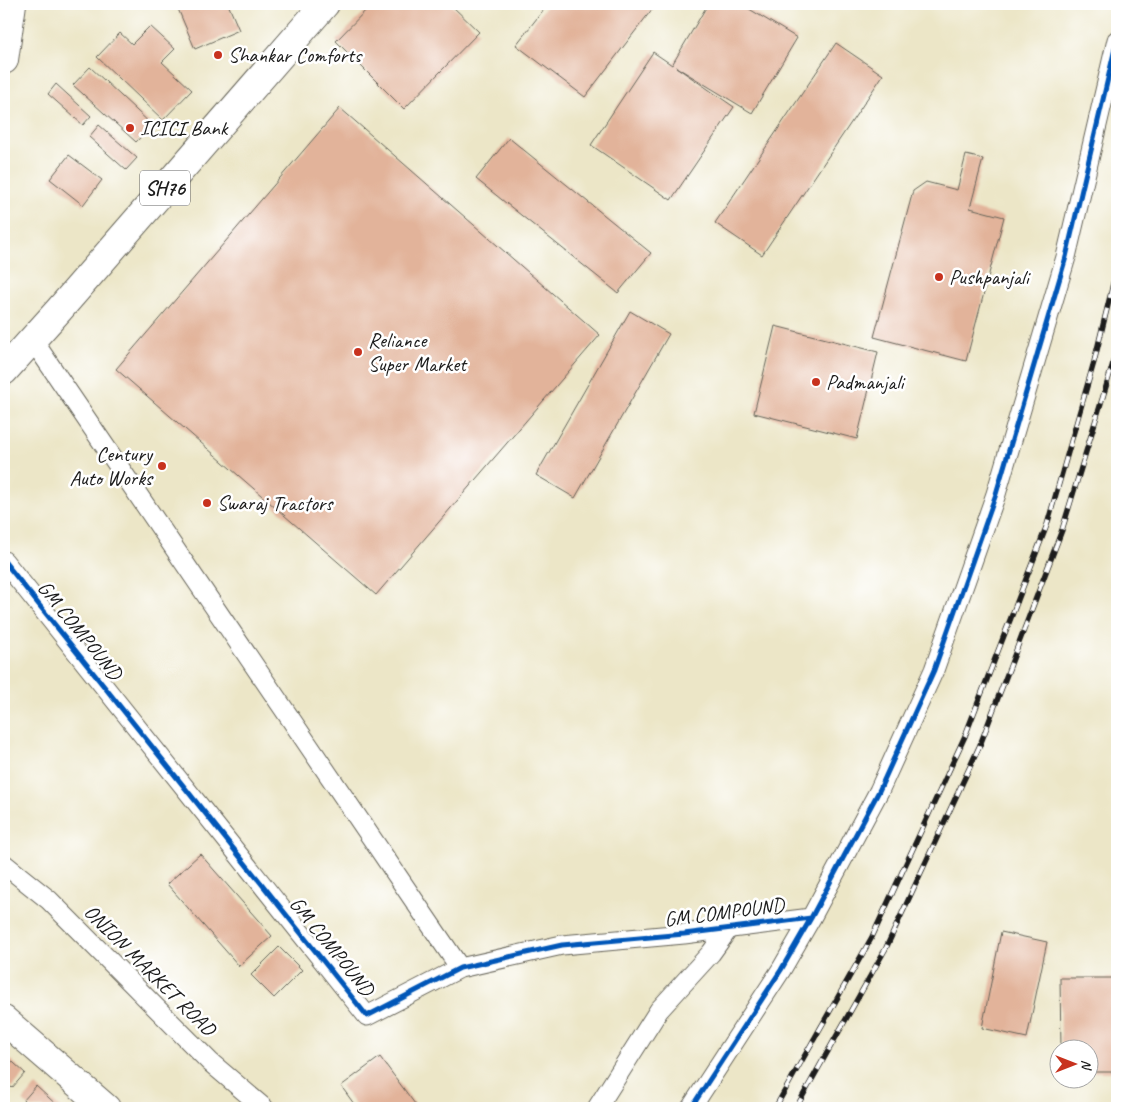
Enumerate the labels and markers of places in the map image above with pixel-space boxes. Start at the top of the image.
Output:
place label: Shankar Comforts [228,42,363,68]
marker: Shankar Comforts [212,49,224,61]
place label: ICICI Bank [140,115,229,141]
marker: ICICI Bank [124,122,136,134]
place label: Pushpanjali [949,264,1032,290]
marker: Pushpanjali [933,271,945,283]
place label: Reliance Super Market [368,327,468,377]
marker: Reliance Super Market [352,346,364,358]
place label: Padmanjali [826,369,906,395]
marker: Padmanjali [810,376,822,388]
place label: Century Auto Works [70,441,154,491]
marker: Century Auto Works [156,460,168,472]
place label: Swaraj Tractors [217,490,334,516]
marker: Swaraj Tractors [201,497,213,509]

